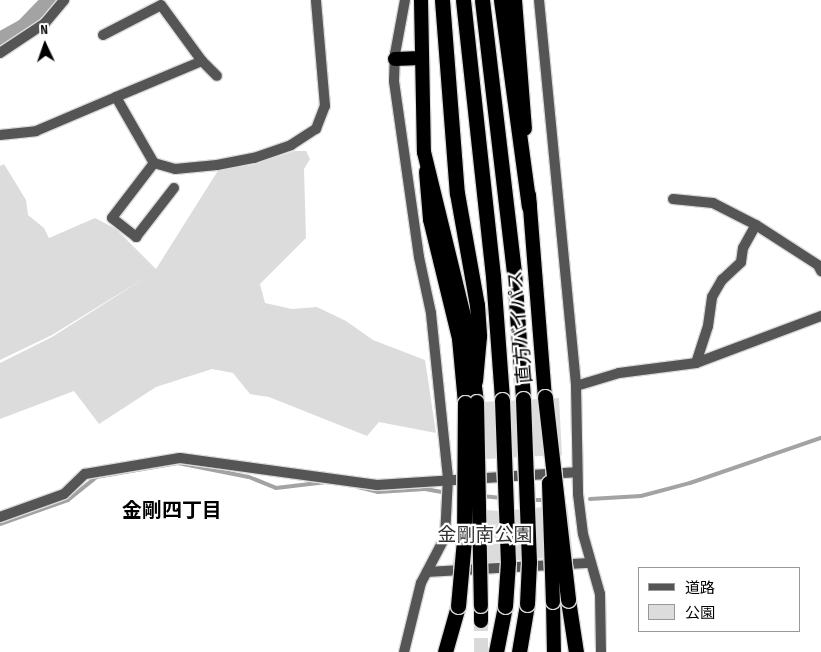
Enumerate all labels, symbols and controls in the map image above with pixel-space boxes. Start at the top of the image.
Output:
north arrow [20,20,70,70]
text: N [40,21,48,38]
street label: 直方バイパス [505,269,537,385]
district label: 金剛四丁目 [122,499,222,523]
park label: 金剛南公園 [438,525,532,547]
legend [638,567,801,632]
text: 道路 [685,579,715,598]
text: 公園 [685,604,715,623]

